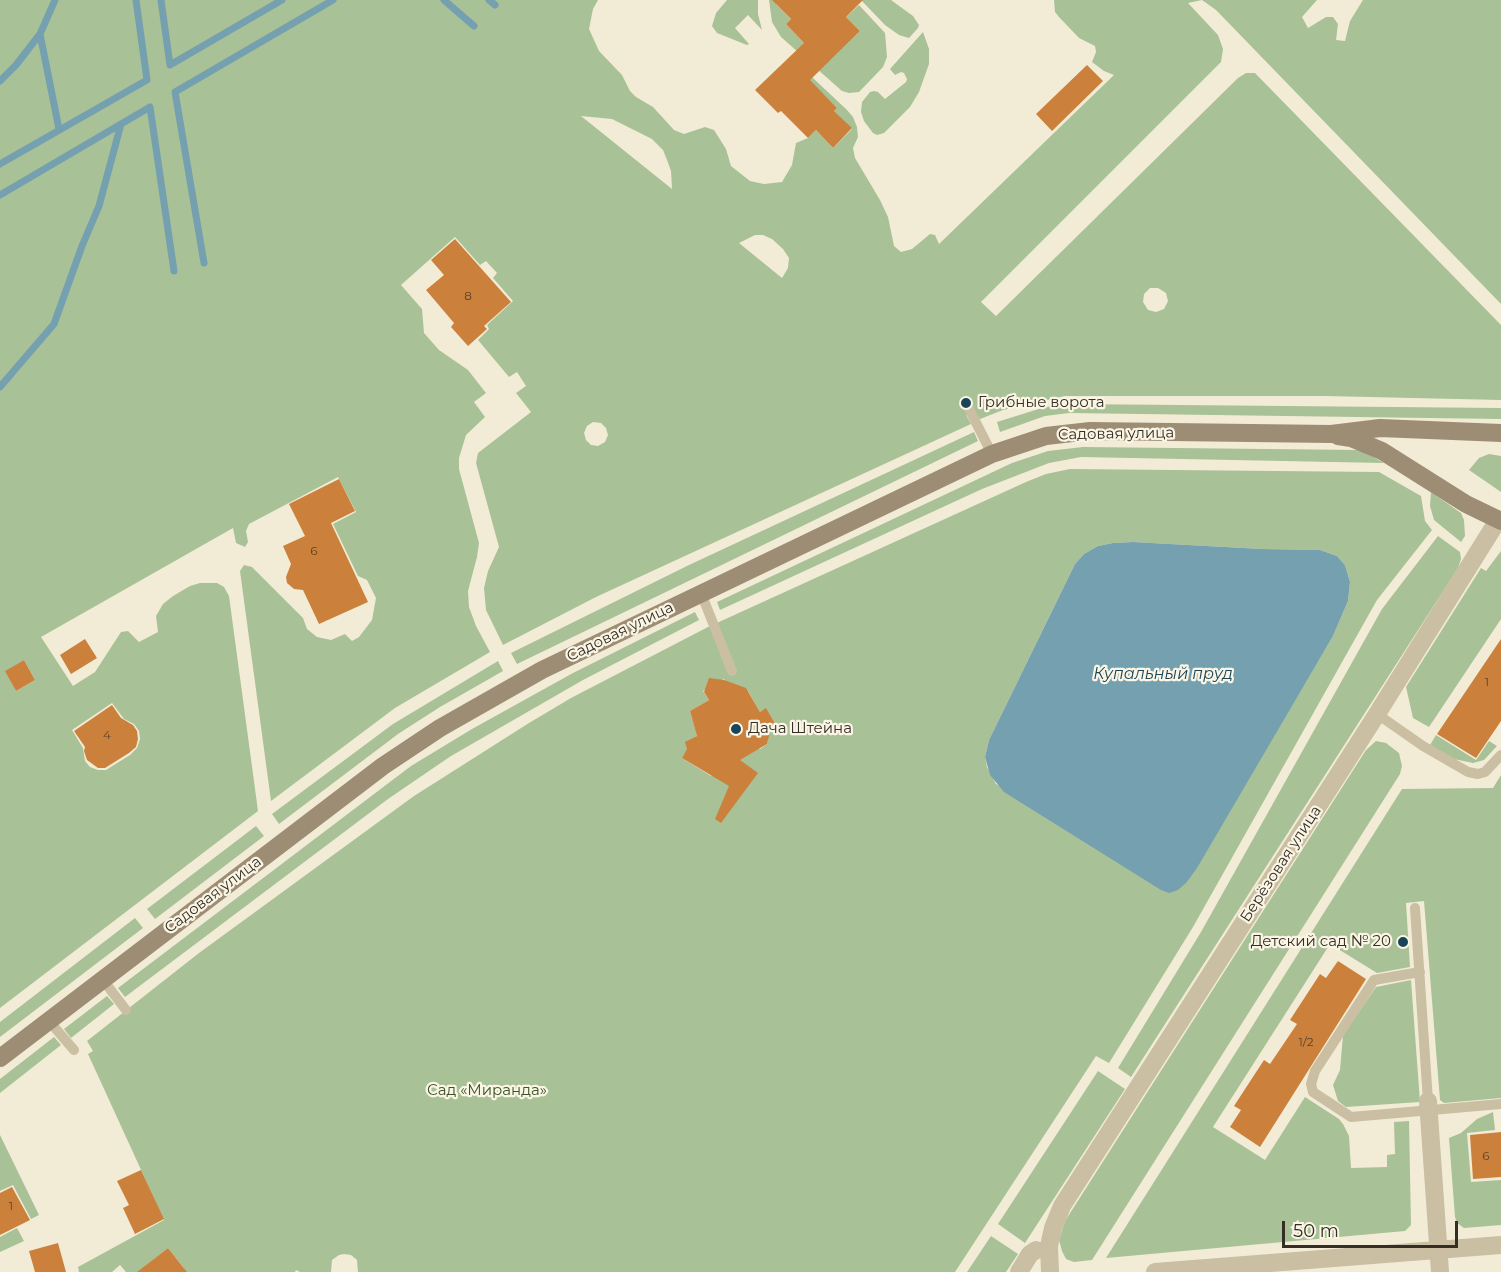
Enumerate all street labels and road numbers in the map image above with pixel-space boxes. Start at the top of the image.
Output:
street label: Садовая улица [1058,424,1174,444]
street label: Садовая улица [564,598,676,666]
street label: Берёзовая улица [1237,802,1325,926]
street label: Садовая улица [161,853,265,937]

